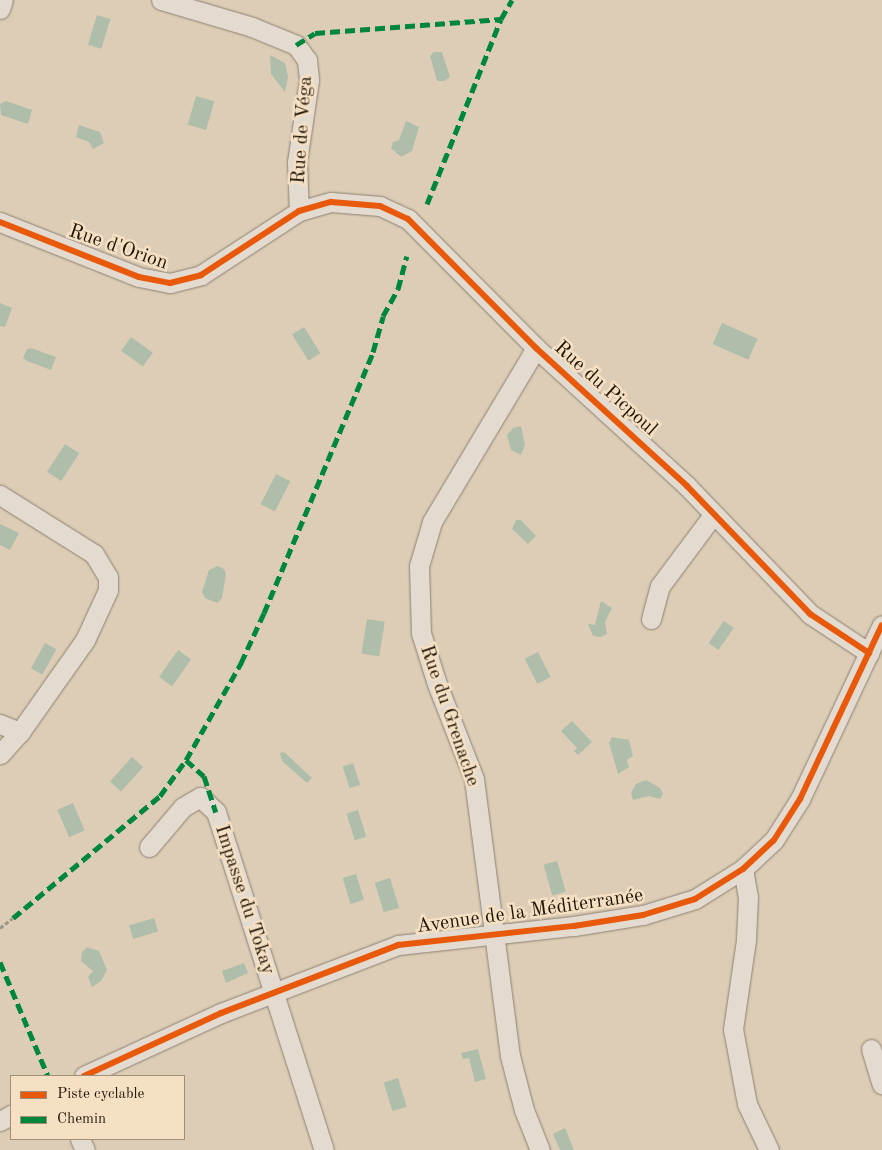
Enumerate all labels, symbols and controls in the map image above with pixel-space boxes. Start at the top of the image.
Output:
street label: Rue de Véga [287,75,319,185]
street label: Rue d'Orion [65,220,171,276]
street label: Rue du Picpoul [548,336,662,442]
street label: Rue du Grenache [414,642,484,790]
street label: Impasse du Tokay [208,822,280,978]
street label: Avenue de la Méditerranée [415,884,645,940]
legend [10,1075,185,1140]
text: Piste cyclable [57,1087,145,1102]
text: Chemin [57,1112,106,1127]

